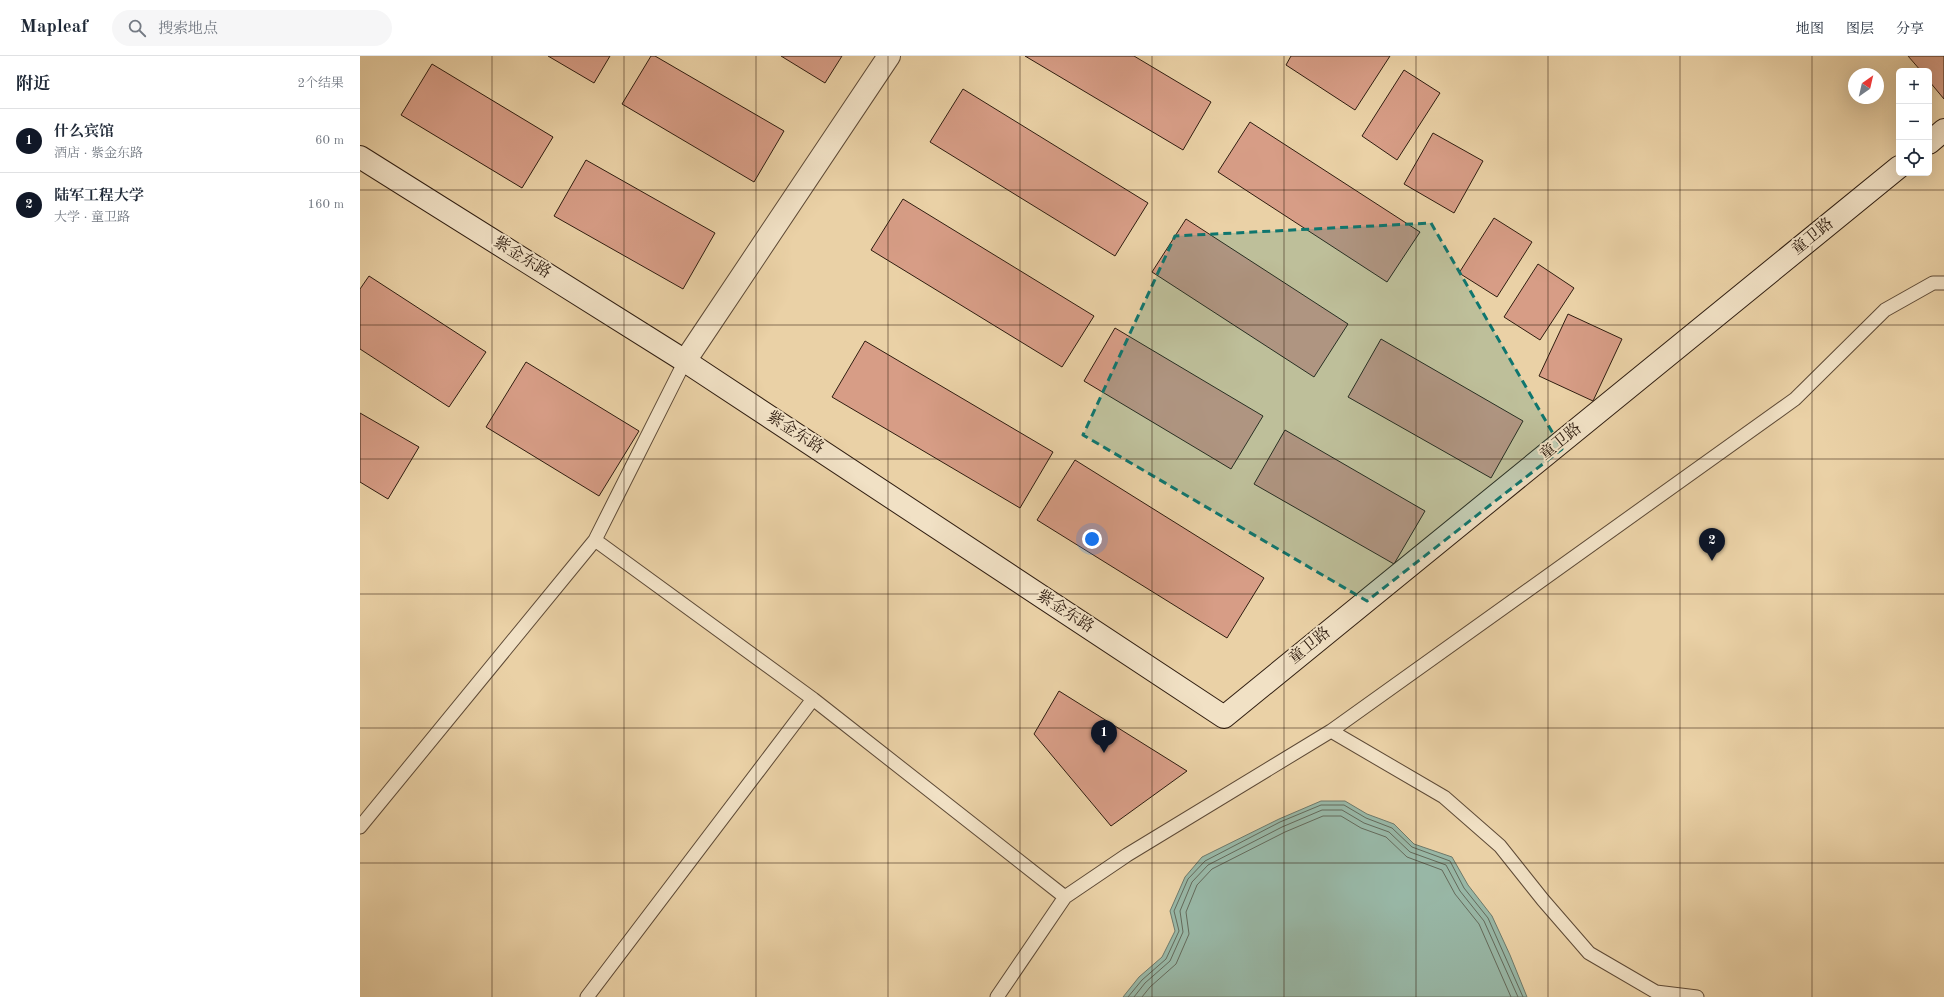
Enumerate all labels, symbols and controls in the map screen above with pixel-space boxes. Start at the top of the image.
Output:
search box [112,10,392,46]
icon: search [126,17,148,39]
text: Mapleaf [20,18,88,37]
text: 搜索地点 [158,22,218,37]
text: 地图 [1796,22,1824,36]
text: 图层 [1846,22,1874,36]
text: 分享 [1896,22,1924,36]
north arrow [1848,68,1884,104]
map controls [1896,68,1932,176]
button: + [1896,68,1932,104]
text: 附近 [16,76,50,93]
text: 2个结果 [297,77,344,90]
button: − [1896,104,1932,140]
text: 什么宾馆 [54,125,114,140]
text: 1 [25,134,33,147]
text: 60 m [315,134,344,147]
button: locate [1896,140,1932,176]
text: 酒店 · 紫金东路 [54,147,143,160]
text: 陆军工程大学 [54,189,144,204]
text: 2 [25,198,33,211]
text: 160 m [307,198,344,211]
text: 大学 · 童卫路 [54,211,130,224]
street label: 童卫路 [1788,214,1837,258]
street label: 紫金东路 [491,233,554,282]
street label: 紫金东路 [764,407,827,457]
street label: 童卫路 [1536,419,1585,463]
pin: 2 [1699,528,1725,561]
your location [1082,529,1102,549]
street label: 紫金东路 [1034,586,1097,636]
street label: 童卫路 [1285,623,1334,667]
pin: 1 [1091,720,1117,753]

